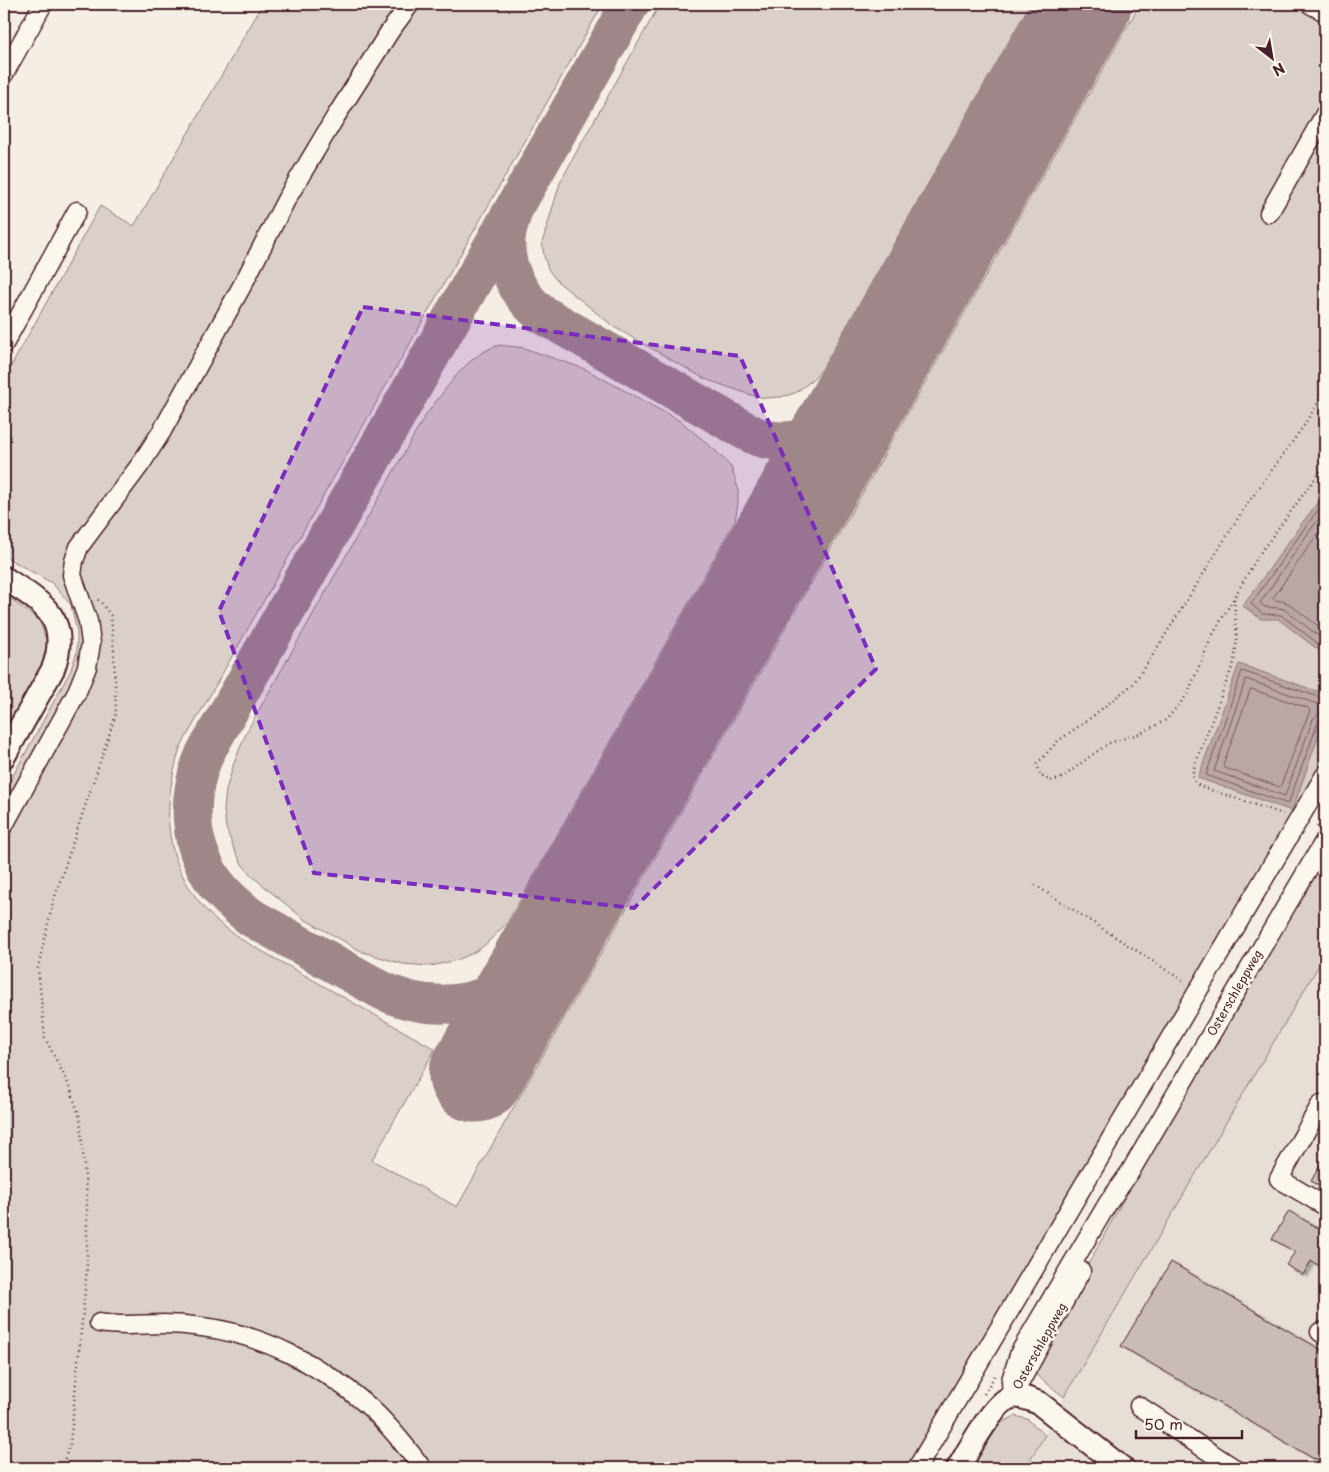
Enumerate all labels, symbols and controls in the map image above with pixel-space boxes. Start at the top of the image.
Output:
north arrow [1246,32,1296,82]
text: N [1269,58,1289,81]
street label: Osterschleppweg [1202,946,1266,1039]
street label: Osterschleppweg [1008,1299,1071,1392]
scale bar [1136,1407,1243,1439]
text: 50 m [1144,1412,1183,1435]

